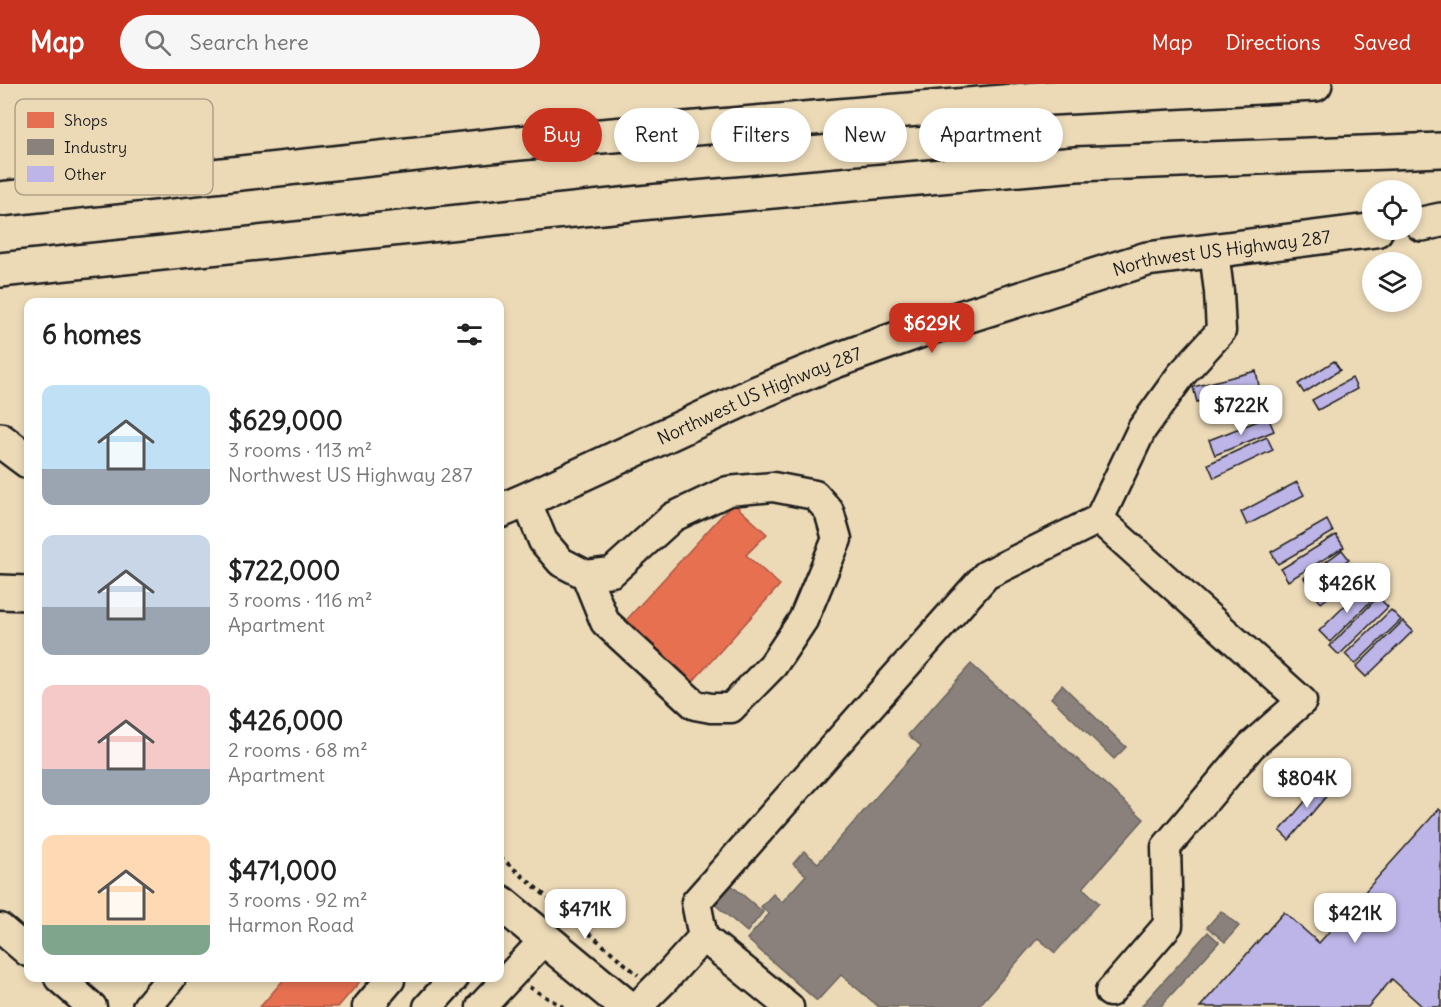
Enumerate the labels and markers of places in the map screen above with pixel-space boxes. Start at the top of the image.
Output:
pin: $629K [890,303,974,354]
pin: $722K [1199,385,1283,436]
pin: $426K [1305,563,1389,614]
pin: $804K [1265,758,1349,809]
pin: $471K [543,889,627,940]
pin: $421K [1313,893,1397,944]

